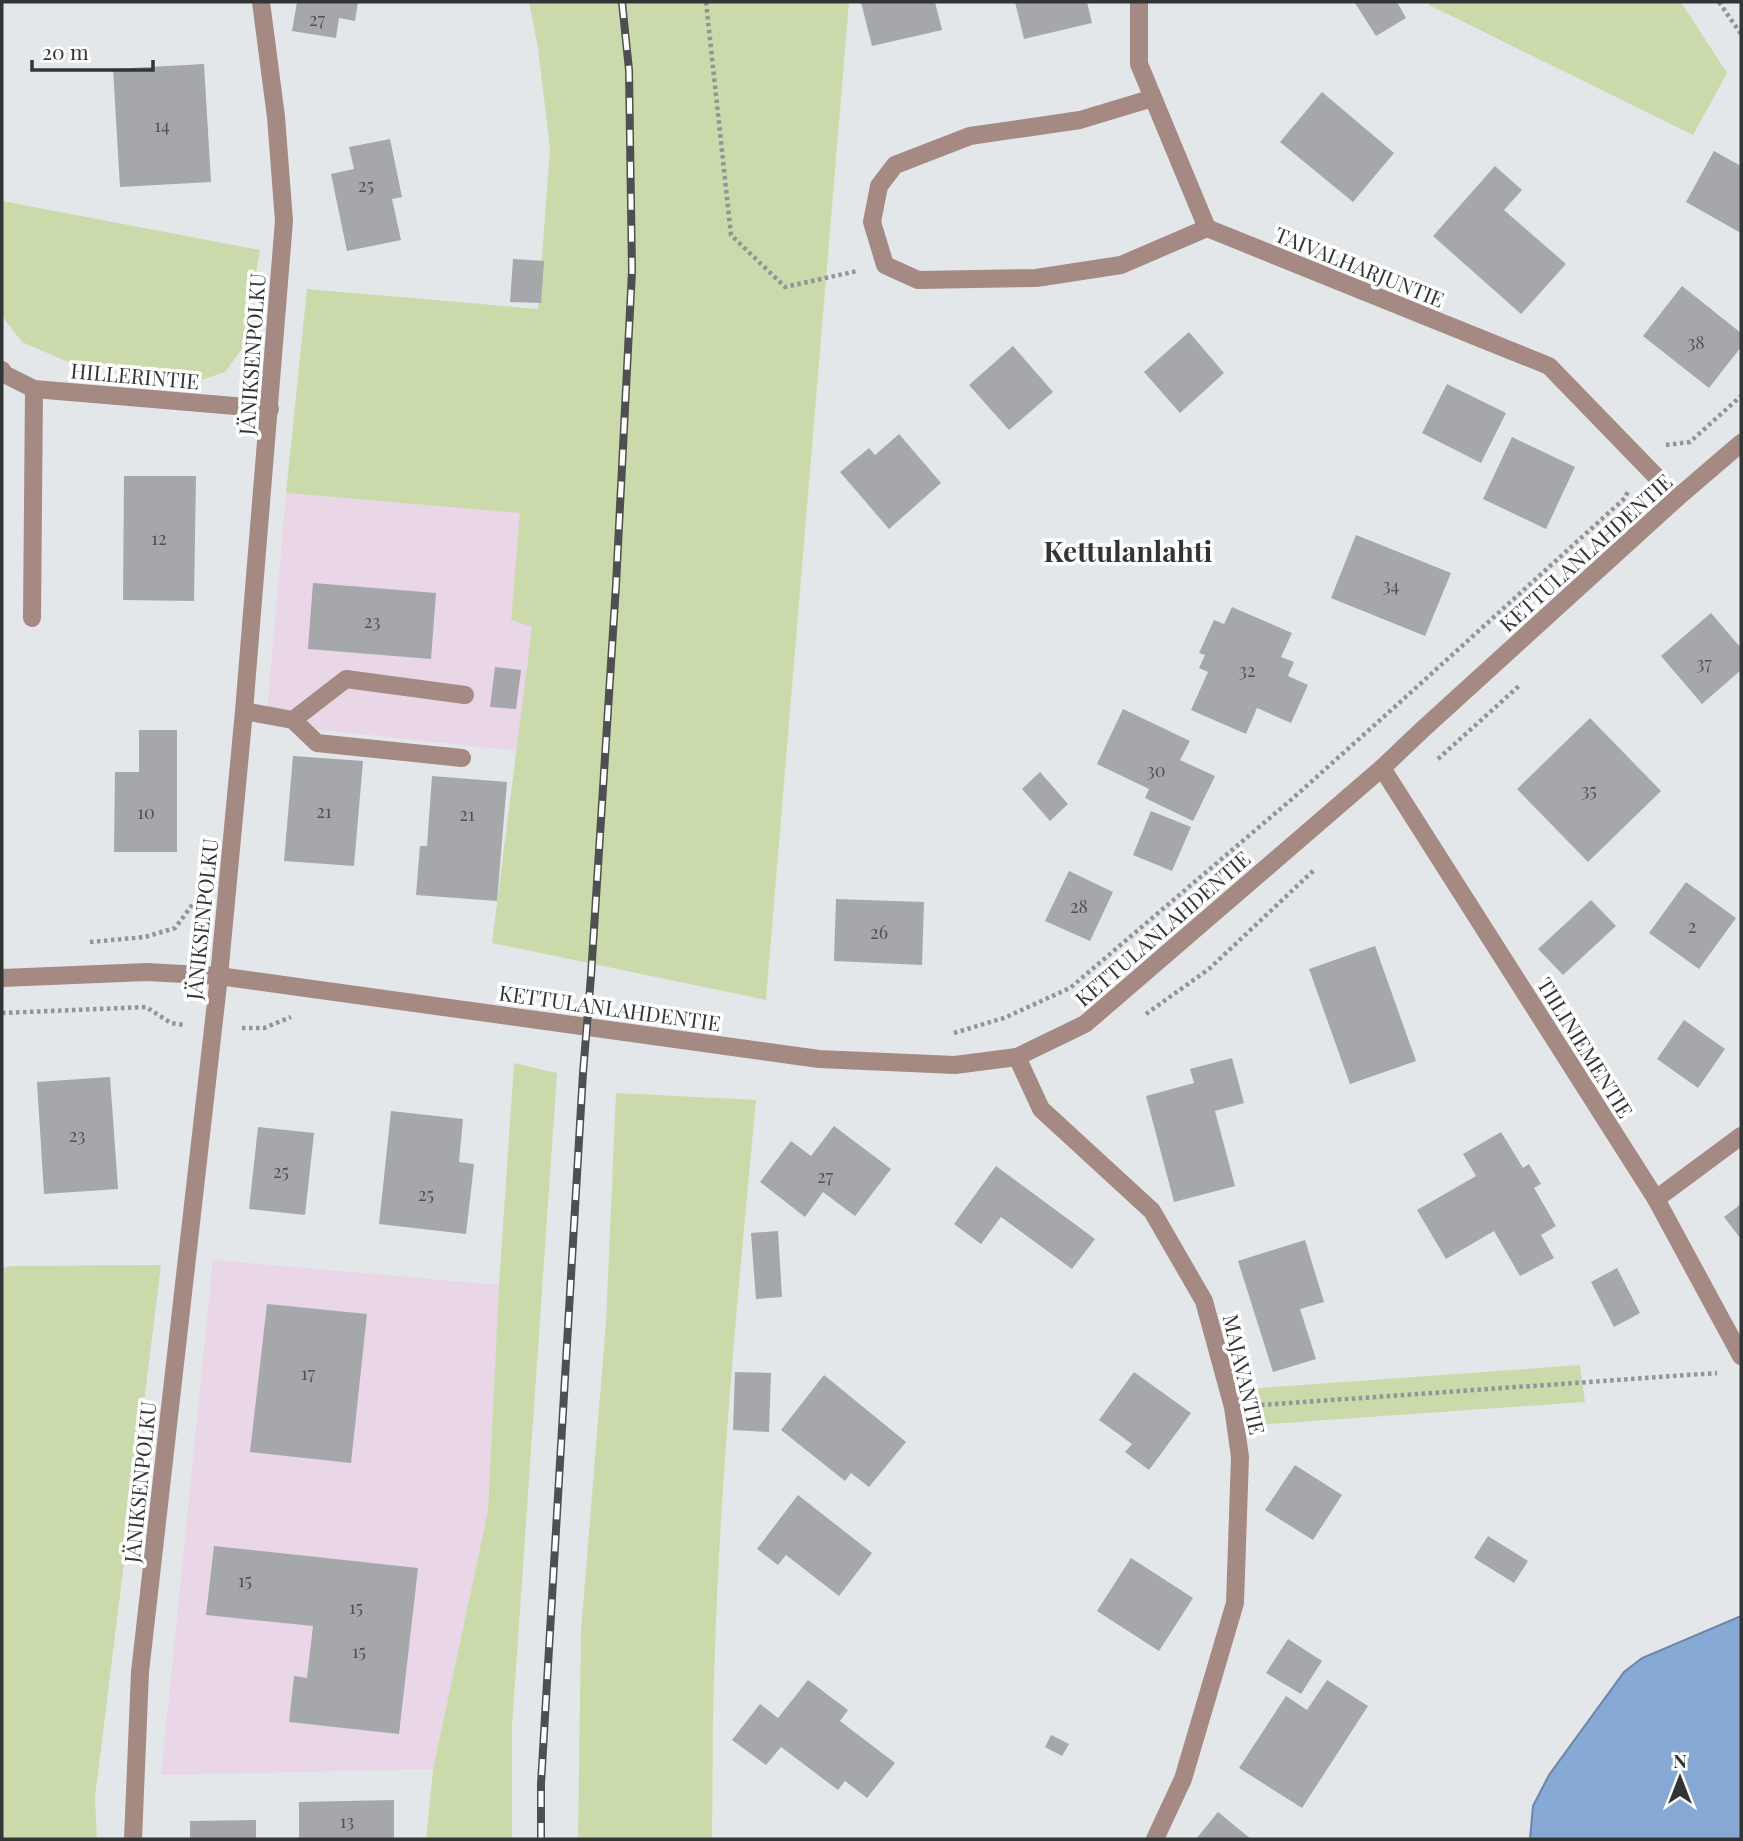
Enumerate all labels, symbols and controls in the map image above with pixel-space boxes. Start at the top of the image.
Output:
house number: 27 [309,7,326,31]
scale bar [32,28,152,72]
text: 20 m [42,37,89,65]
house number: 14 [154,113,170,137]
house number: 25 [358,173,374,197]
street label: TAIVALHARJUNTIE [1271,219,1449,313]
street label: JÄNIKSENPOLKU [231,272,271,437]
house number: 38 [1687,330,1705,354]
street label: HILLERINTIE [70,355,200,395]
street label: KETTULANLAHDENTIE [1493,467,1677,637]
house number: 12 [151,526,167,550]
district label: Kettulanlahti [1044,532,1213,569]
house number: 34 [1382,573,1400,597]
house number: 23 [364,609,380,633]
house number: 37 [1696,651,1712,675]
house number: 32 [1239,658,1255,682]
house number: 30 [1147,758,1165,782]
house number: 35 [1581,778,1597,802]
house number: 21 [316,799,332,823]
house number: 10 [137,800,155,824]
house number: 21 [459,802,475,826]
street label: JÄNIKSENPOLKU [178,837,223,1002]
street label: KETTULANLAHDENTIE [1068,844,1256,1012]
house number: 28 [1070,894,1088,918]
house number: 2 [1688,914,1696,938]
house number: 26 [870,920,888,944]
street label: TIILINIEMENTIE [1532,972,1640,1122]
street label: KETTULANLAHDENTIE [497,978,723,1036]
house number: 23 [69,1123,85,1147]
house number: 25 [273,1159,289,1183]
house number: 27 [817,1164,834,1188]
house number: 25 [418,1182,434,1206]
street label: MAJAVANTIE [1218,1311,1272,1437]
house number: 17 [301,1361,316,1385]
street label: JÄNIKSENPOLKU [116,1400,161,1565]
house number: 15 [238,1568,252,1592]
house number: 15 [349,1595,363,1619]
house number: 15 [352,1639,366,1663]
north arrow [1645,1743,1715,1813]
text: N [1673,1747,1687,1773]
house number: 13 [340,1809,354,1833]

